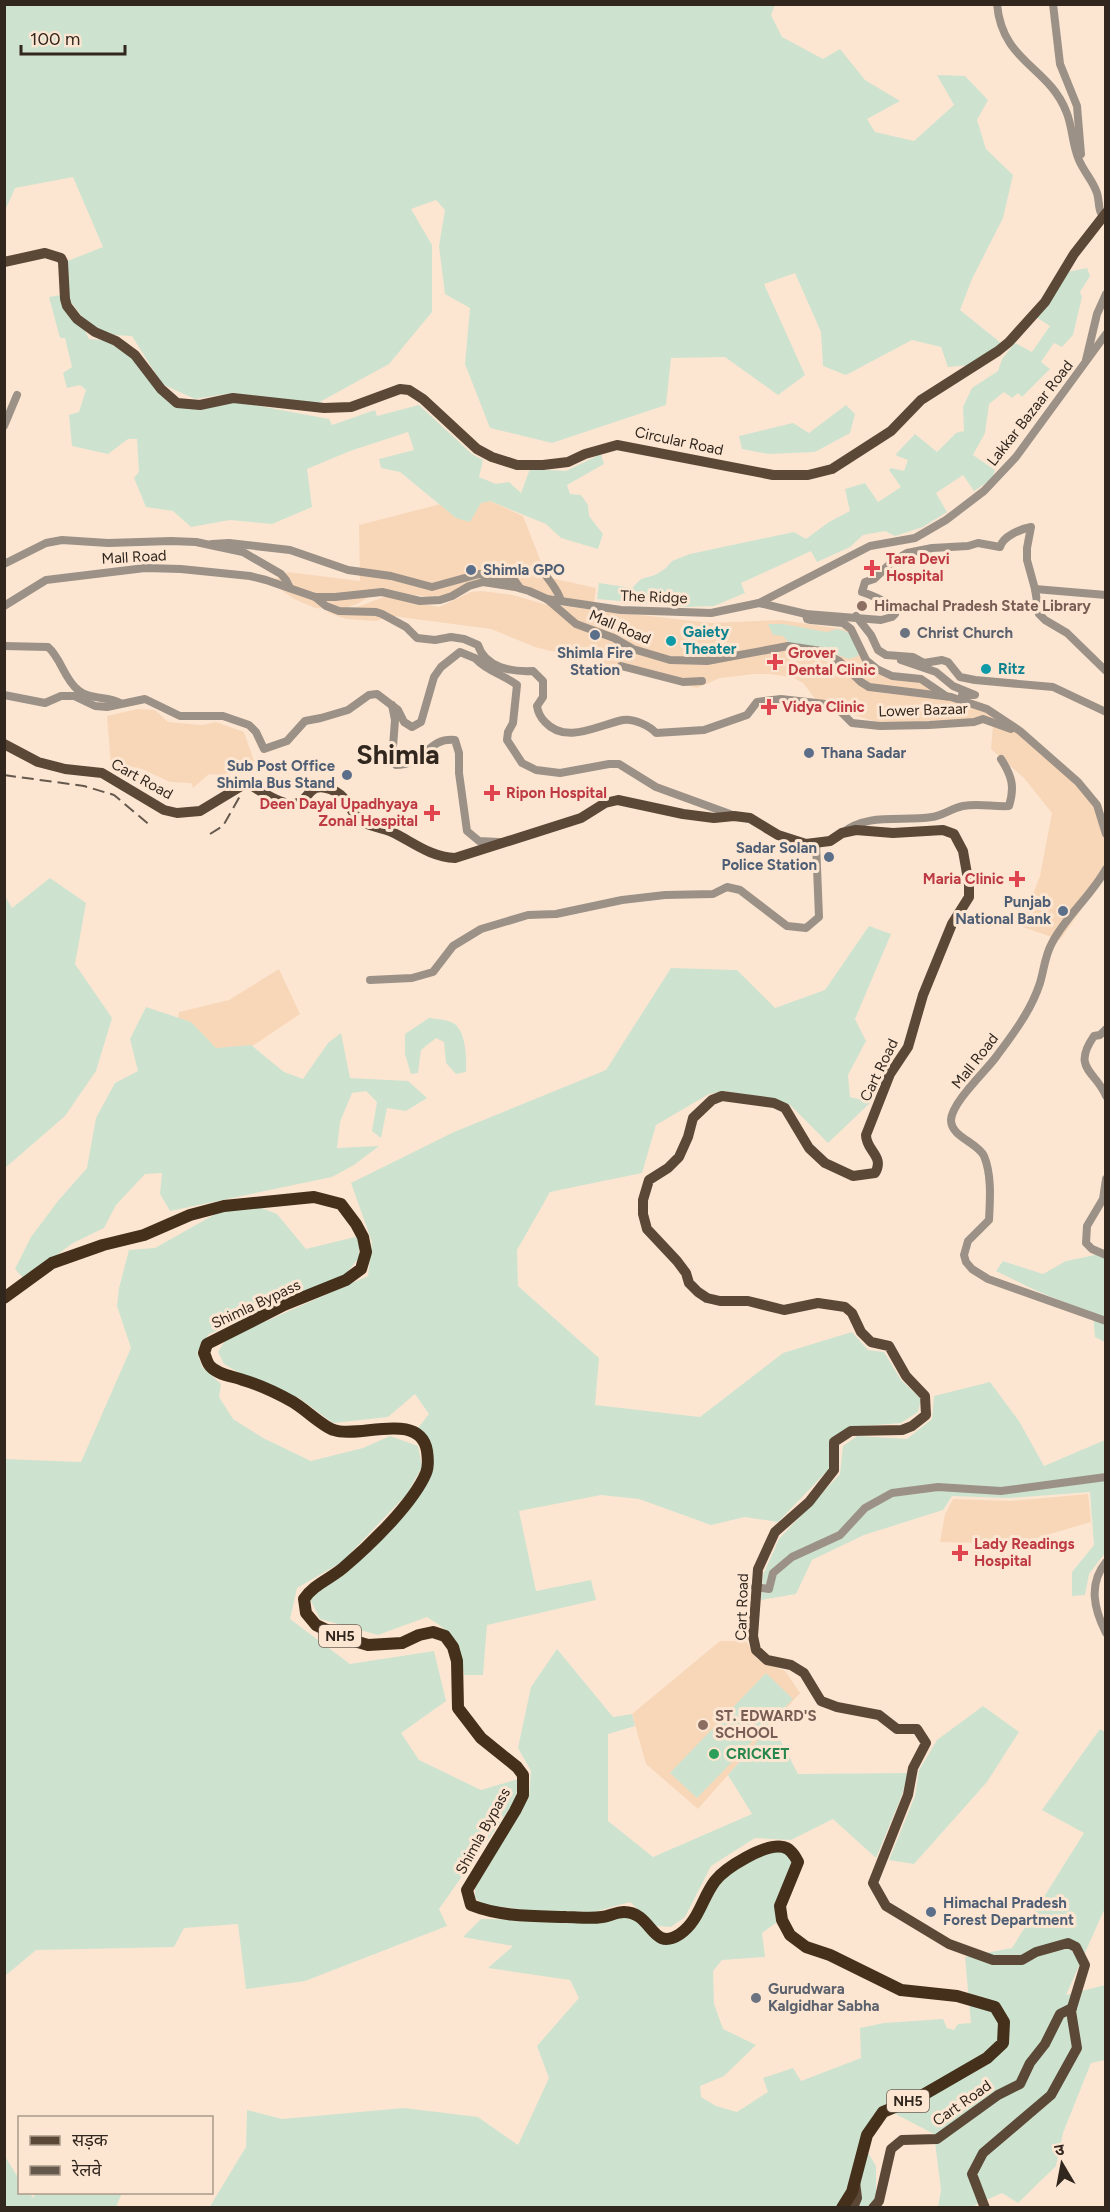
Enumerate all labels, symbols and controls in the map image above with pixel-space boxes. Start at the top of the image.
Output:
scale bar [21,18,124,56]
text: 100 m [30,28,80,50]
street label: Lakkar Bazaar Road [983,357,1077,469]
street label: Circular Road [633,423,725,459]
street label: Mall Road [101,546,167,568]
place label: Tara Devi Hospital [886,550,950,585]
marker: Tara Devi Hospital [863,559,881,577]
place label: Shimla GPO [483,561,565,579]
marker: Shimla GPO [464,563,478,577]
street label: The Ridge [620,587,688,607]
place label: Himachal Pradesh State Library [874,597,1091,615]
marker: Himachal Pradesh State Library [855,599,869,613]
street label: Mall Road [586,606,654,648]
place label: Gaiety Theater [683,623,737,658]
place label: Christ Church [917,624,1013,642]
marker: Christ Church [898,626,912,640]
marker: Shimla Fire Station [588,628,602,642]
marker: Gaiety Theater [664,634,678,648]
place label: Shimla Fire Station [557,644,634,679]
place label: Grover Dental Clinic [788,644,876,679]
marker: Grover Dental Clinic [766,653,784,671]
place label: Ritz [998,660,1025,678]
marker: Ritz [979,662,993,676]
marker: Vidya Clinic [760,698,778,716]
place label: Vidya Clinic [782,698,865,716]
street label: Lower Bazaar [878,699,968,721]
district label: Shimla [356,738,440,771]
place label: Thana Sadar [821,744,906,762]
marker: Thana Sadar [802,746,816,760]
street label: Cart Road [108,755,176,803]
place label: Sub Post Office Shimla Bus Stand [216,757,336,792]
marker: Sub Post Office Shimla Bus Stand [340,768,354,782]
marker: Ripon Hospital [483,784,501,802]
place label: Ripon Hospital [506,784,607,802]
place label: Deen Dayal Upadhyaya Zonal Hospital [259,795,418,830]
marker: Deen Dayal Upadhyaya Zonal Hospital [423,804,441,822]
place label: Sadar Solan Police Station [722,839,817,874]
marker: Sadar Solan Police Station [822,850,836,864]
place label: Maria Clinic [923,870,1004,888]
marker: Maria Clinic [1008,870,1026,888]
place label: Punjab National Bank [955,893,1051,928]
marker: Punjab National Bank [1056,904,1070,918]
street label: Mall Road [948,1030,1002,1092]
street label: Cart Road [856,1036,902,1104]
street label: Shimla Bypass [209,1276,303,1332]
place label: Lady Readings Hospital [974,1535,1075,1570]
marker: Lady Readings Hospital [951,1544,969,1562]
street label: Cart Road [732,1573,752,1641]
road number: NH5 [319,1625,361,1647]
place label: ST. EDWARD'S SCHOOL [715,1707,817,1742]
marker: ST. EDWARD'S SCHOOL [696,1718,710,1732]
place label: CRICKET [726,1745,790,1763]
marker: CRICKET [707,1747,721,1761]
street label: Shimla Bypass [452,1785,514,1877]
place label: Himachal Pradesh Forest Department [943,1894,1074,1929]
marker: Himachal Pradesh Forest Department [924,1905,938,1919]
place label: Gurudwara Kalgidhar Sabha [768,1980,879,2015]
marker: Gurudwara Kalgidhar Sabha [749,1991,763,2005]
street label: Cart Road [929,2076,995,2130]
road number: NH5 [887,2090,929,2112]
legend [18,2116,213,2194]
text: सड़क [72,2129,109,2151]
north arrow [1032,2134,1092,2194]
text: उ [1053,2139,1066,2160]
text: रेलवे [71,2159,103,2181]

